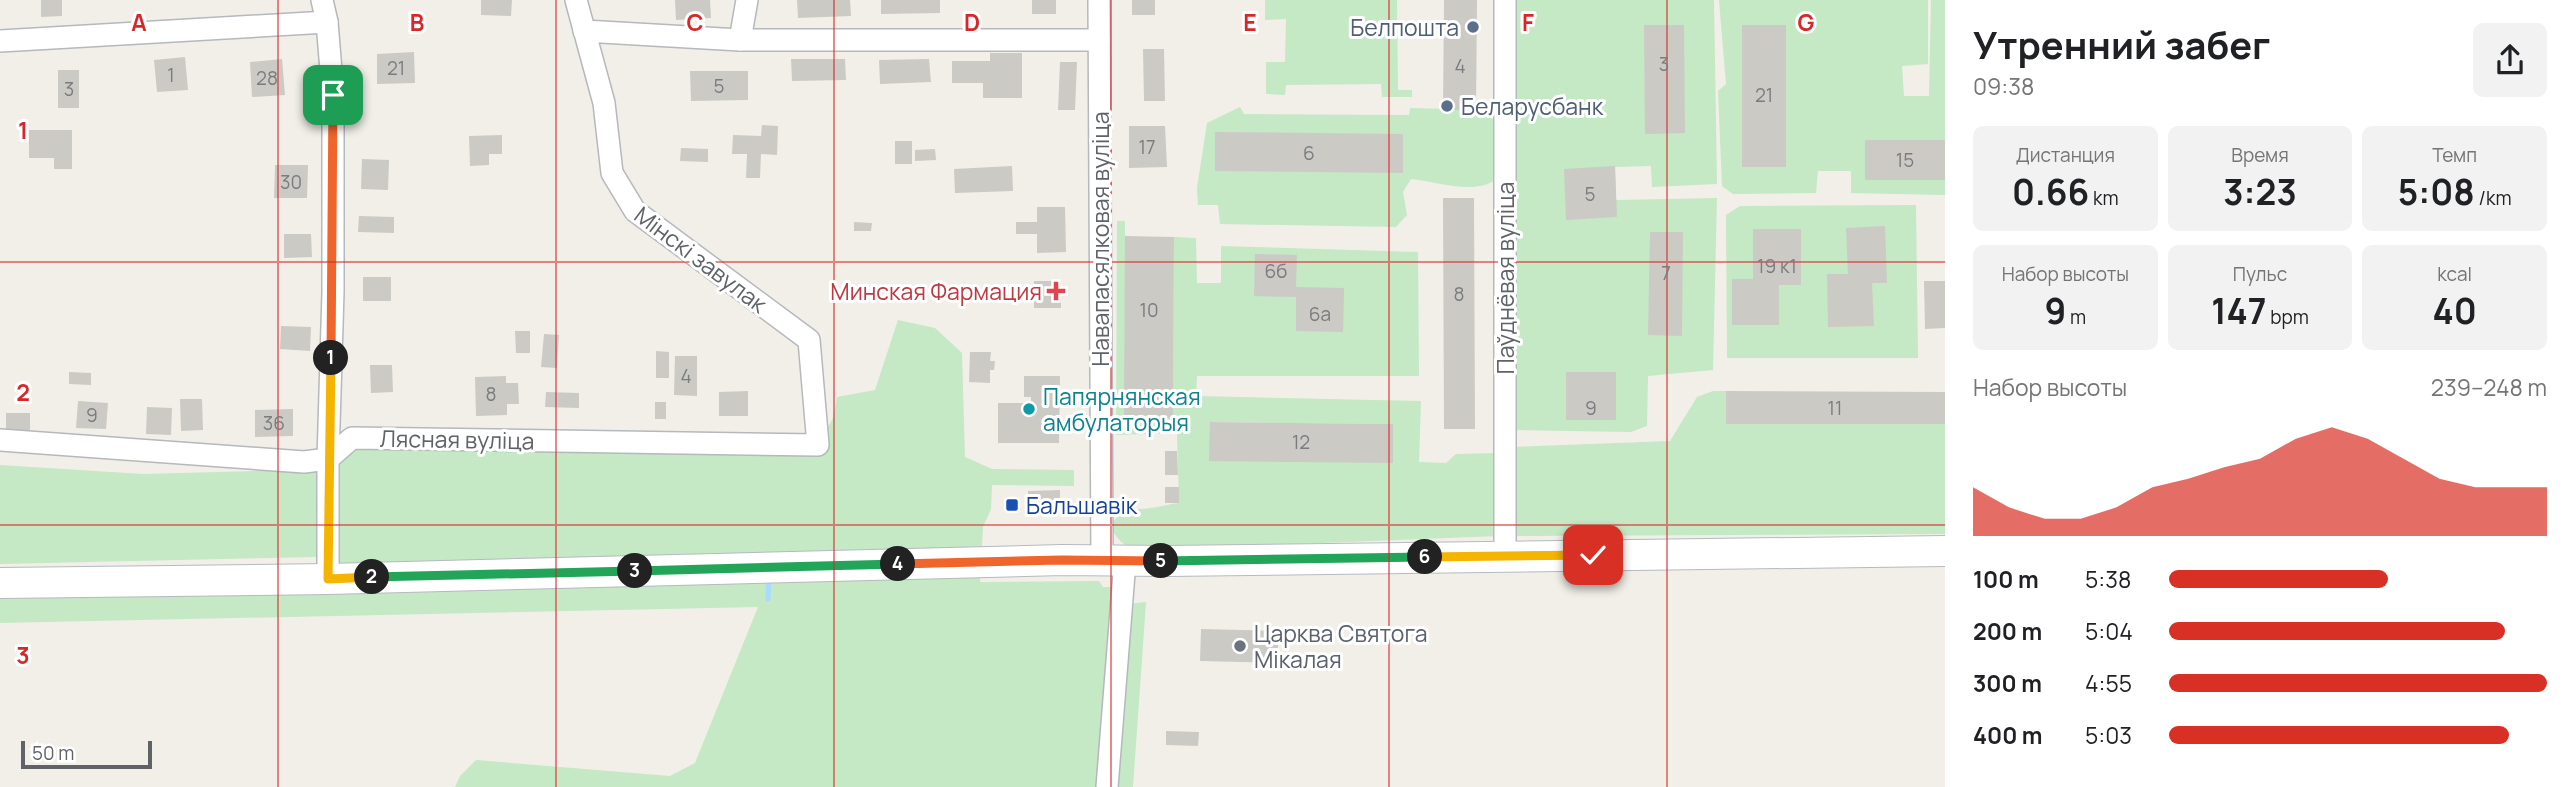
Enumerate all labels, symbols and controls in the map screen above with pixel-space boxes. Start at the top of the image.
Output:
text: A [131,6,147,38]
text: B [410,6,424,38]
text: C [687,6,704,38]
text: D [964,6,980,38]
text: E [1243,6,1257,38]
text: F [1522,6,1534,38]
text: G [1798,6,1815,38]
place label: Белпошта [1350,11,1459,43]
text: Утренний забег [1973,18,2270,70]
marker: Белпошта [1465,19,1481,35]
button: share [2473,23,2547,97]
house number: 3 [1659,51,1669,77]
house number: 4 [1454,53,1466,79]
house number: 21 [387,55,405,81]
house number: 1 [167,62,175,88]
house number: 28 [256,65,278,91]
pin [303,65,363,125]
text: 09:38 [1973,70,2034,102]
house number: 5 [714,73,725,99]
house number: 3 [64,76,74,102]
icon: arrive [314,76,352,114]
house number: 21 [1755,82,1773,108]
place label: Беларусбанк [1461,90,1604,122]
marker: Беларусбанк [1439,98,1455,114]
street label: Навапасялковая вуліца [1084,112,1116,366]
text: 1 [18,114,28,146]
house number: 17 [1139,134,1155,160]
house number: 6 [1303,140,1315,166]
text: Дистанция [2016,142,2115,168]
text: Время [2231,142,2289,168]
text: Темп [2432,142,2477,168]
house number: 15 [1896,147,1914,173]
text: 0.66 [2012,168,2089,216]
text: 3:23 [2223,168,2297,216]
text: 5:08 [2398,168,2475,216]
house number: 30 [280,169,302,195]
house number: 5 [1585,181,1596,207]
street label: Паўднёвая вуліца [1489,182,1521,374]
text: km [2089,185,2119,211]
text: /km [2475,185,2512,211]
street label: Мінскі завулак [628,199,774,320]
house number: 19 к1 [1757,253,1797,279]
house number: 6б [1265,258,1287,284]
house number: 7 [1661,260,1671,286]
text: Набор высоты [2002,261,2129,287]
text: Пульс [2233,261,2287,287]
text: kcal [2437,261,2472,287]
place label: Минская Фармация [830,275,1042,307]
house number: 8 [1453,281,1465,307]
marker: Минская Фармация [1048,283,1064,299]
text: 9 [2044,287,2066,335]
text: 147 [2211,287,2266,335]
text: 40 [2433,287,2477,335]
house number: 10 [1139,297,1159,323]
house number: 6а [1309,301,1331,327]
text: m [2066,304,2086,330]
text: bpm [2266,304,2309,330]
pin: 1 [314,340,348,376]
text: 1 [326,344,335,370]
house number: 4 [680,363,692,389]
text: Набор высоты [1973,371,2127,403]
text: 239–248 m [2431,371,2547,403]
text: 2 [16,376,30,408]
place label: Папярнянская амбулаторыя [1043,380,1201,438]
house number: 8 [485,381,497,407]
house number: 9 [1585,395,1597,421]
house number: 11 [1828,395,1842,421]
marker: Папярнянская амбулаторыя [1021,401,1037,417]
house number: 9 [86,402,98,428]
house number: 36 [263,410,285,436]
street label: Лясная вуліца [379,422,535,456]
house number: 12 [1292,429,1310,455]
place label: Бальшавік [1026,489,1138,521]
marker: Бальшавік [1004,497,1020,513]
pin [1563,525,1623,585]
icon: check [1574,536,1612,574]
pin: 6 [1408,540,1442,574]
text: 6 [1419,543,1430,569]
pin: 5 [1144,544,1178,578]
pin: 4 [880,546,916,582]
text: 5 [1155,547,1166,573]
text: 4 [892,550,903,576]
pin: 3 [618,554,652,588]
text: 3 [629,557,640,583]
pin: 2 [354,560,390,594]
text: 2 [366,563,377,589]
text: 100 m [1973,563,2039,595]
text: 5:38 [2085,563,2131,595]
text: 200 m [1973,615,2042,647]
text: 5:04 [2085,615,2133,647]
place label: Царква Святога Мікалая [1254,617,1428,675]
marker: Царква Святога Мікалая [1232,638,1248,654]
text: 3 [16,639,30,671]
text: 300 m [1973,667,2042,699]
text: 4:55 [2085,667,2132,699]
text: 400 m [1973,719,2043,751]
text: 5:03 [2085,719,2132,751]
scale bar [21,738,152,770]
text: 50 m [32,740,74,766]

